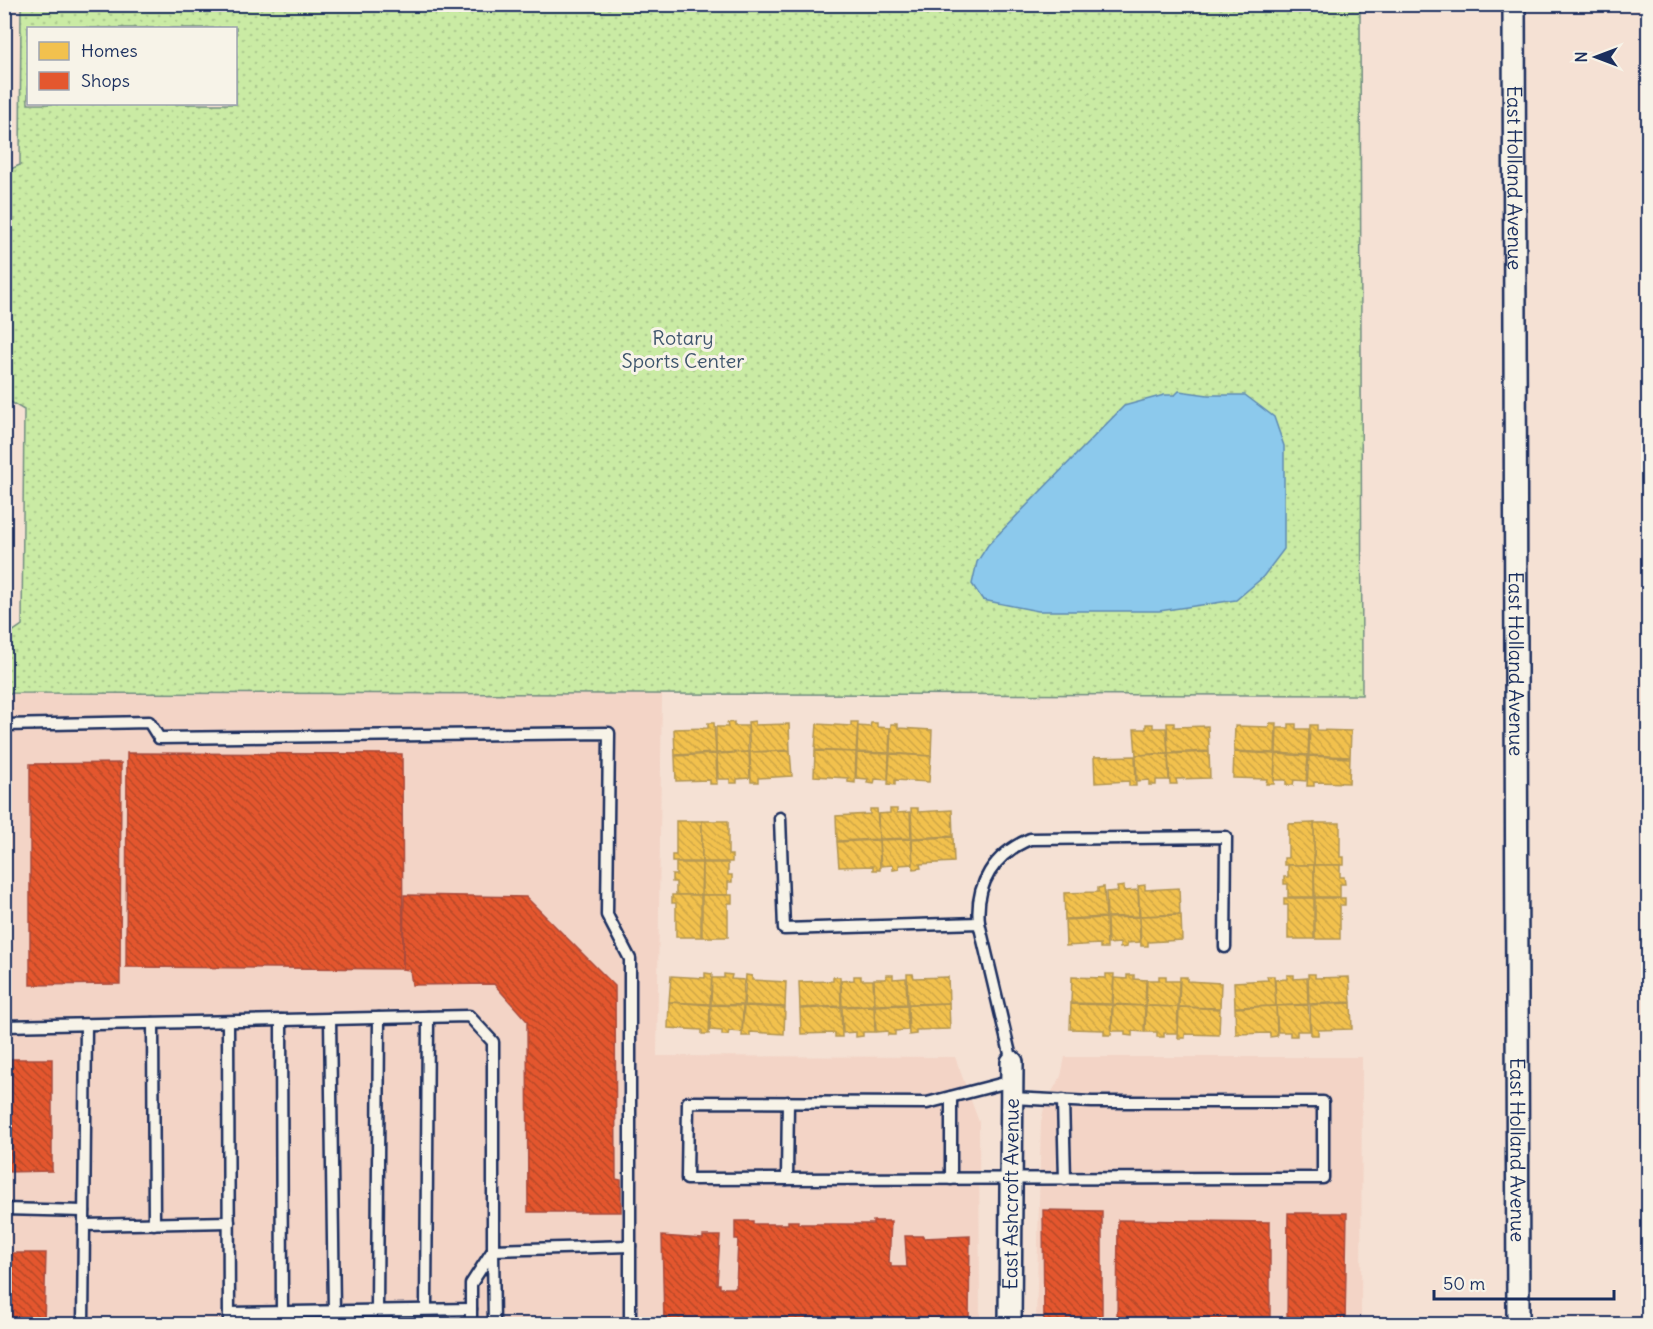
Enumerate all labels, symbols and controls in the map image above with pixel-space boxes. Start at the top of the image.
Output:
legend [27,27,237,105]
north arrow [1566,27,1626,87]
text: Homes [81,39,138,62]
text: N [1571,51,1591,63]
text: Shops [81,69,130,92]
street label: East Holland Avenue [1502,86,1528,270]
park label: Rotary Sports Center [622,325,744,373]
street label: East Holland Avenue [1504,572,1529,756]
street label: East Holland Avenue [1505,1058,1531,1242]
street label: East Ashcroft Avenue [997,1098,1024,1290]
scale bar [1434,1263,1614,1301]
text: 50 m [1443,1272,1485,1295]

